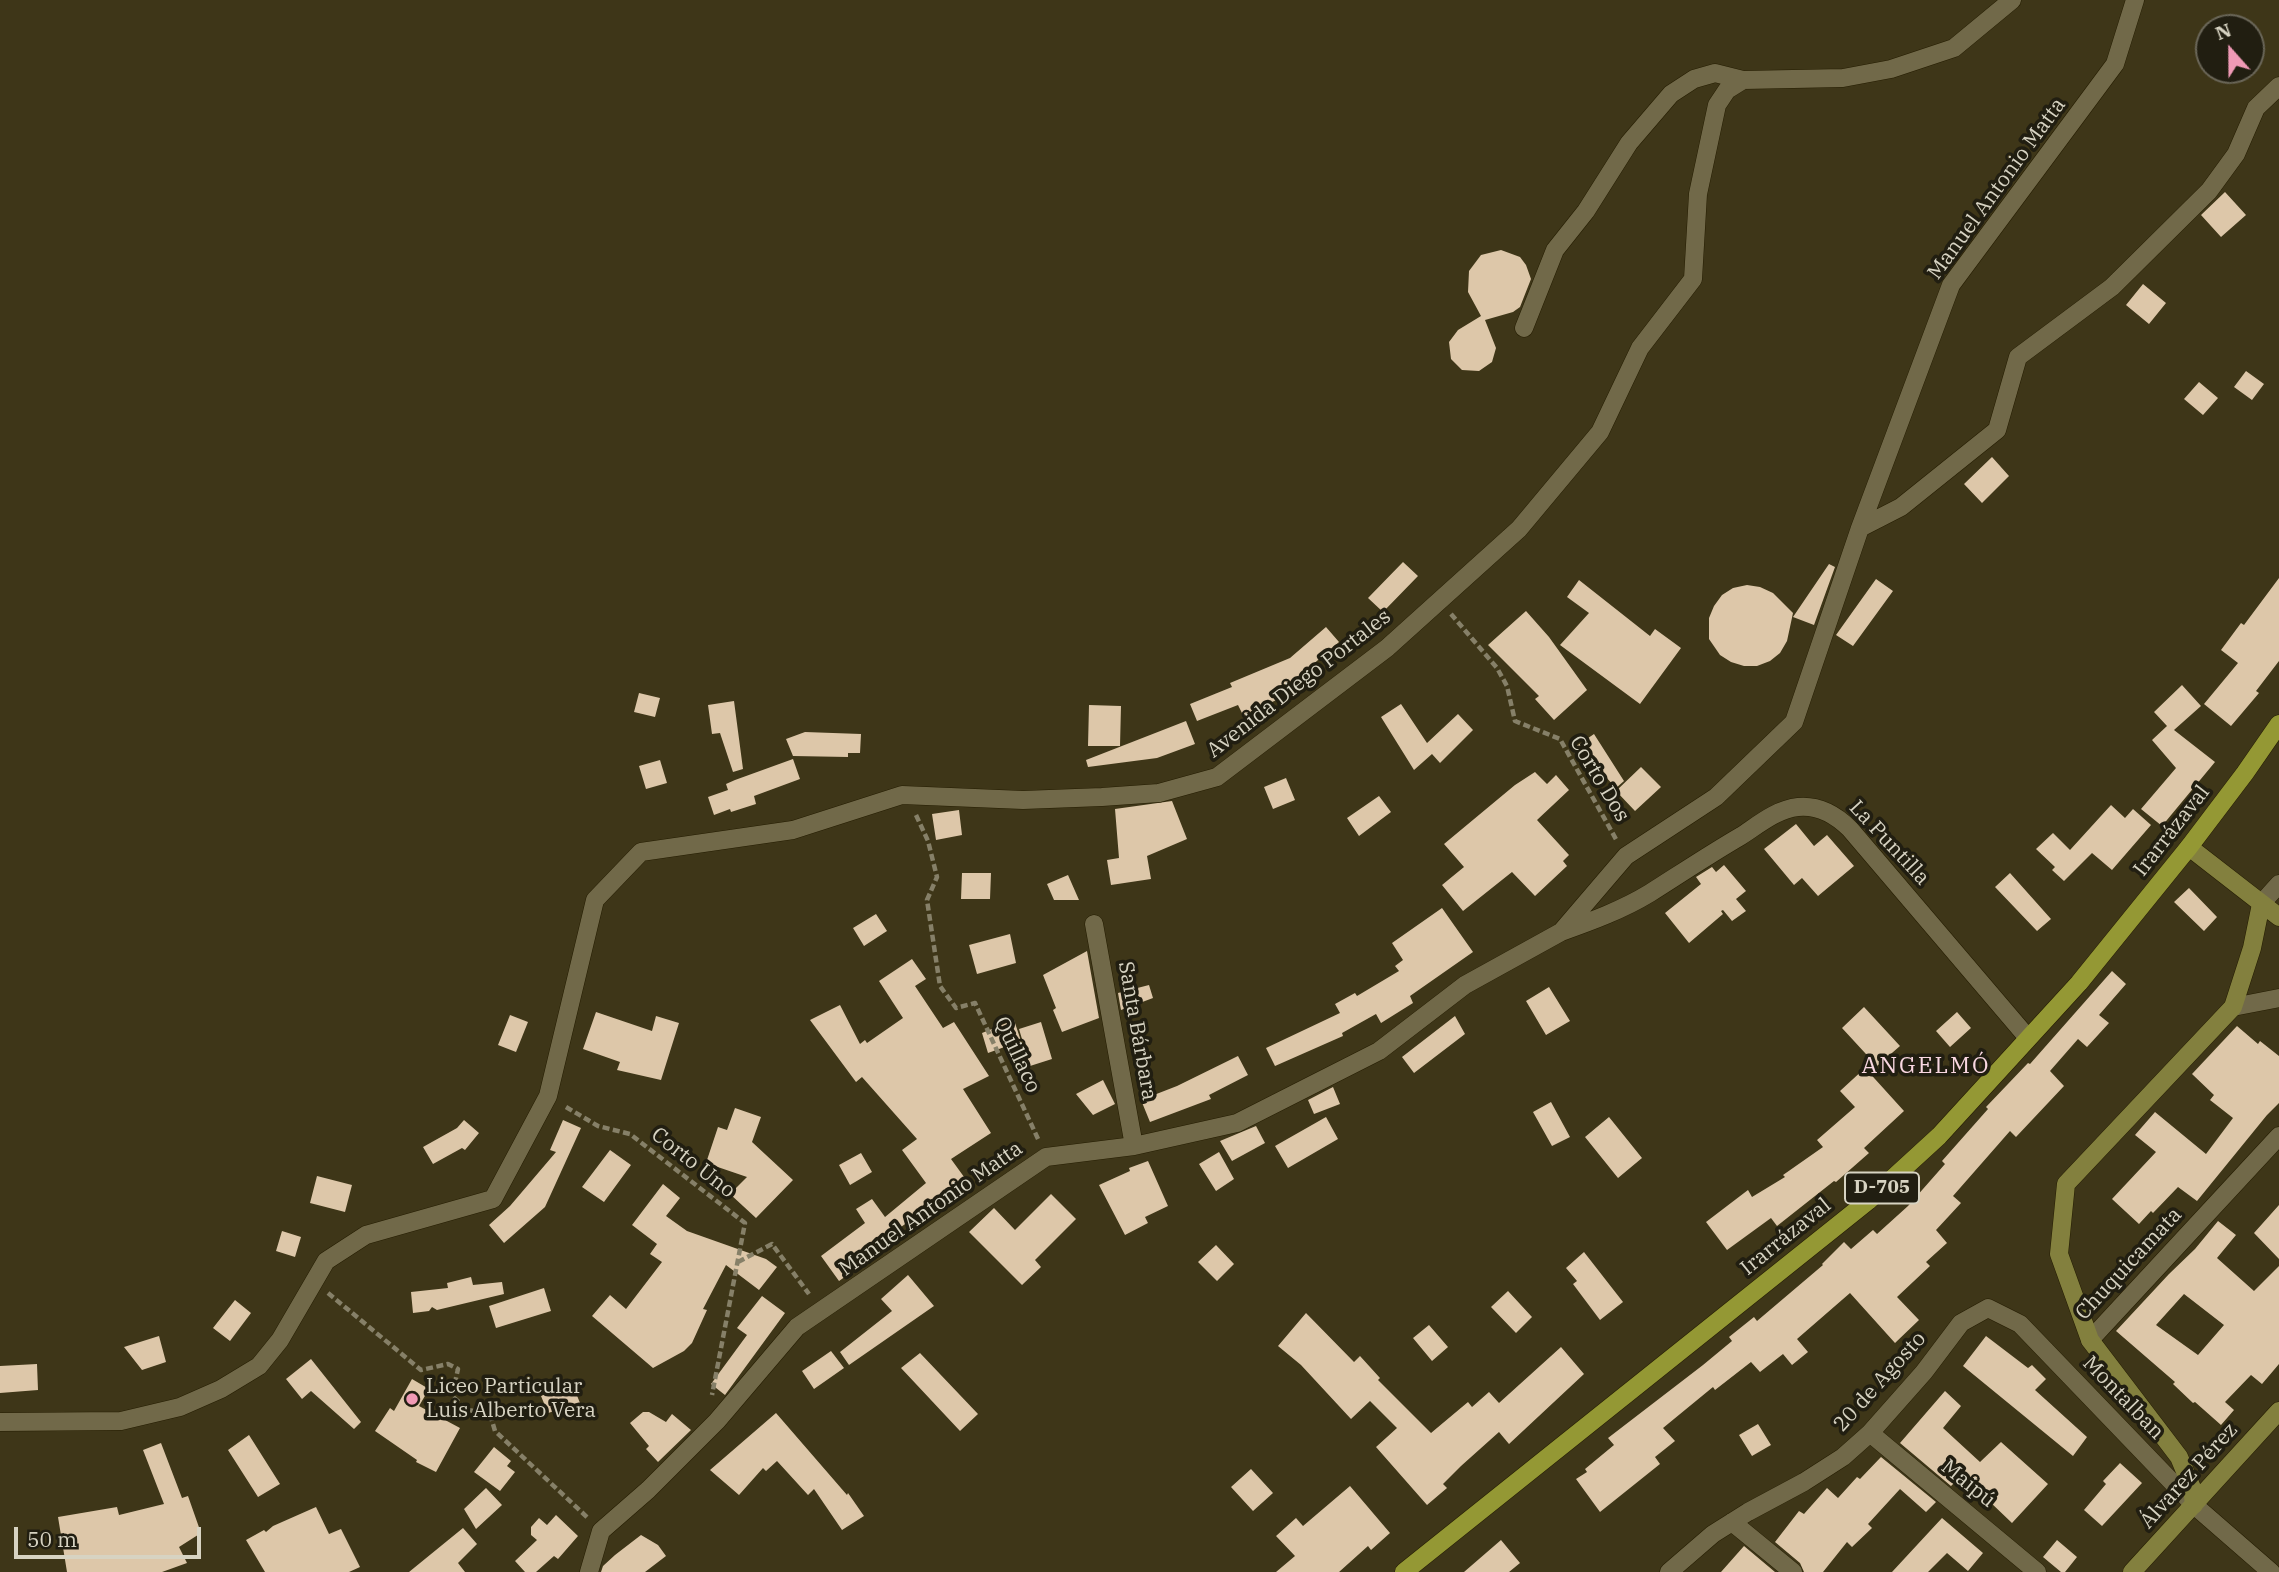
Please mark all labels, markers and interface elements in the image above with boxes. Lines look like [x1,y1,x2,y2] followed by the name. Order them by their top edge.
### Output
[2195,14,2265,84] north arrow
[2212,17,2235,45] text: N
[1923,93,2071,285] street label: Manuel Antonio Matta
[1202,604,1396,764] street label: Avenida Diego Portales
[1564,731,1634,827] street label: Corto Dos
[2129,780,2215,882] street label: Irarrázaval
[1843,795,1935,891] street label: La Puntilla
[1112,959,1162,1103] street label: Santa Bárbara
[988,1013,1046,1097] street label: Quillaco
[1862,1052,1990,1080] district label: ANGELMÓ
[646,1122,740,1204] street label: Corto Uno
[834,1136,1028,1282] street label: Manuel Antonio Matta
[1845,1172,1919,1204] road number: D-705
[1736,1193,1836,1281] street label: Irarrázaval
[2071,1203,2187,1325] street label: Chuquicamata
[1829,1327,1931,1437] street label: 20 de Agosto
[2077,1351,2169,1445] street label: Montalban
[426,1374,596,1424] place label: Liceo Particular Luis Alberto Vera
[404,1391,420,1407] marker: Liceo Particular Luis Alberto Vera
[2135,1418,2243,1534] street label: Álvarez Pérez
[1936,1455,2000,1513] street label: Maipú
[18,1512,205,1556] scale bar
[27,1525,77,1553] text: 50 m

